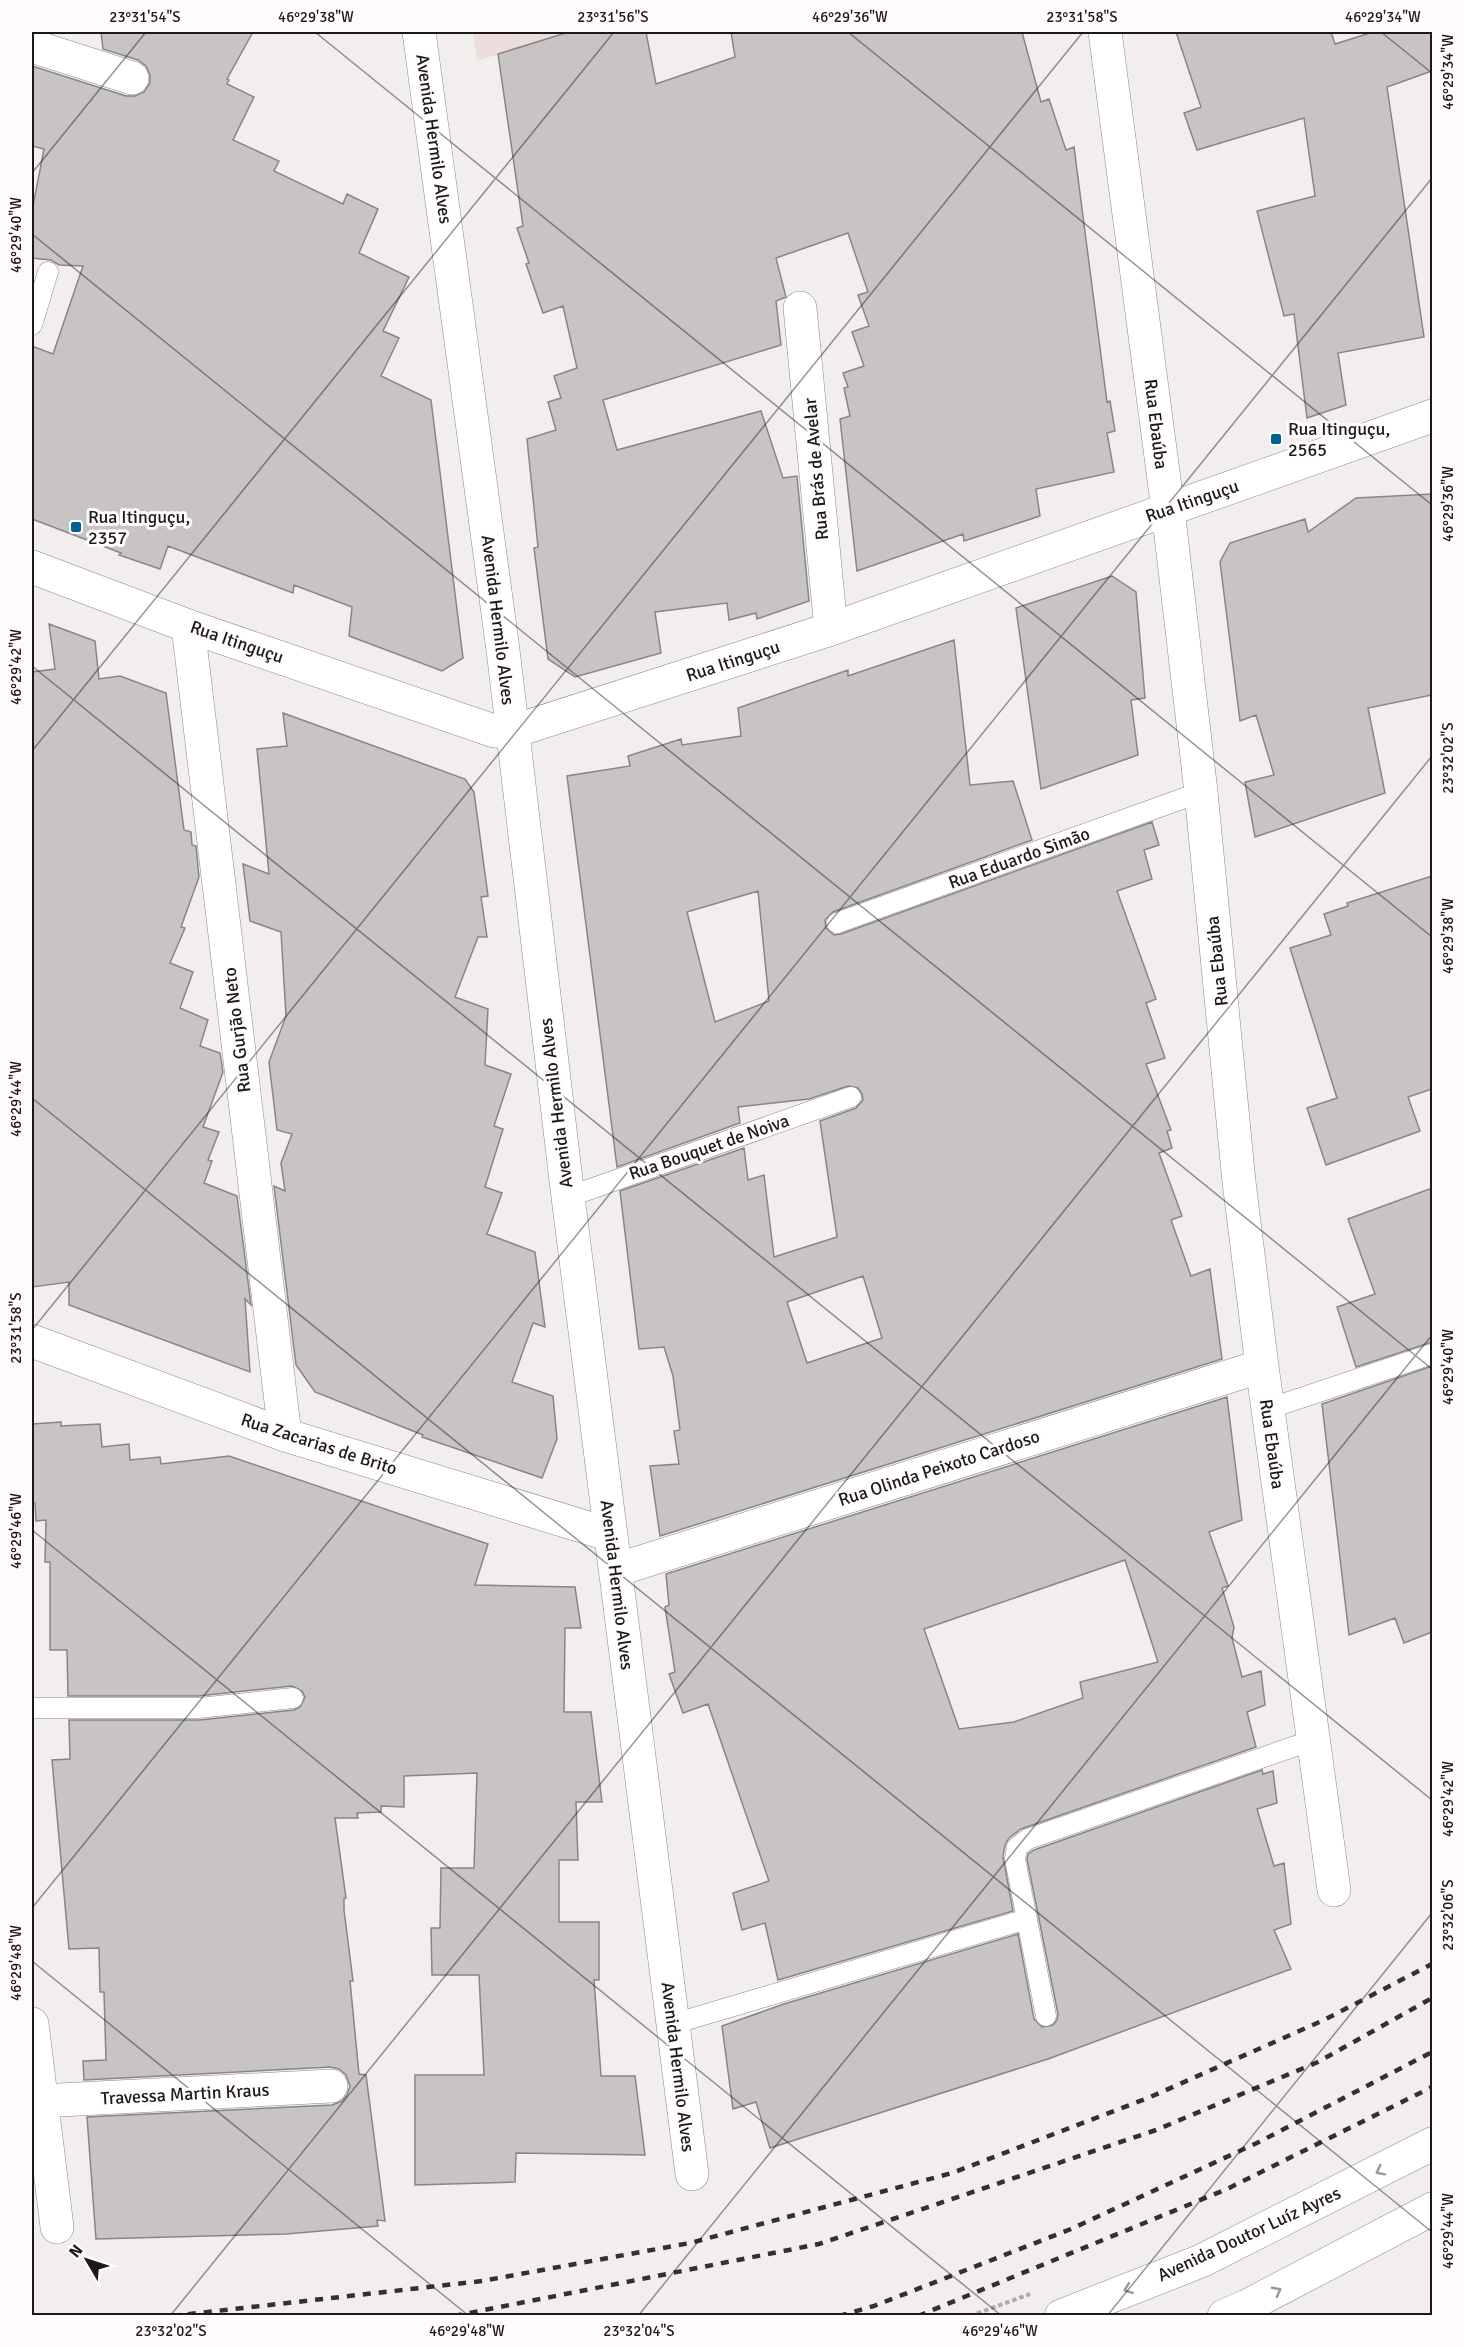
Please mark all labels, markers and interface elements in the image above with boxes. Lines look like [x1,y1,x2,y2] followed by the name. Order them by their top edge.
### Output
[109,8,181,26] text: 23°31'54"S
[278,8,354,26] text: 46°29'38"W
[577,8,649,26] text: 23°31'56"S
[812,8,888,26] text: 46°29'36"W
[1046,8,1118,26] text: 23°31'58"S
[1345,8,1421,26] text: 46°29'34"W
[1439,34,1457,110] text: 46°29'34"W
[411,53,457,225] street label: Avenida Hermilo Alves
[7,197,25,273] text: 46°29'40"W
[1140,378,1172,470] street label: Rua Ebaúba
[799,397,833,541] street label: Rua Brás de Avelar
[1288,418,1390,461] place label: Rua Itinguçu, 2565
[1269,432,1283,446] marker: Rua Itinguçu, 2565
[1439,466,1457,542] text: 46°29'36"W
[1142,475,1242,527] street label: Rua Itinguçu
[88,506,190,549] place label: Rua Itinguçu, 2357
[69,520,83,534] marker: Rua Itinguçu, 2357
[477,534,519,706] street label: Avenida Hermilo Alves
[187,616,287,668] street label: Rua Itinguçu
[7,629,25,705] text: 46°29'42"W
[683,635,783,687] street label: Rua Itinguçu
[1439,722,1457,794] text: 23°32'02"S
[945,822,1093,894] street label: Rua Eduardo Simão
[1439,898,1457,974] text: 46°29'38"W
[1201,915,1233,1007] street label: Rua Ebaúba
[218,966,256,1094] street label: Rua Gurjão Neto
[535,1017,577,1189] street label: Avenida Hermilo Alves
[7,1061,25,1137] text: 46°29'44"W
[626,1109,792,1185] street label: Rua Bouquet de Noiva
[7,1292,25,1364] text: 23°31'58"S
[1439,1329,1457,1405] text: 46°29'40"W
[1255,1398,1289,1490] street label: Rua Ebaúba
[238,1408,400,1480] street label: Rua Zacarias de Brito
[836,1425,1042,1511] street label: Rua Olinda Peixoto Cardoso
[7,1493,25,1569] text: 46°29'46"W
[596,1499,638,1671] street label: Avenida Hermilo Alves
[1439,1761,1457,1837] text: 46°29'42"W
[1439,1879,1457,1951] text: 23°32'06"S
[7,1925,25,2001] text: 46°29'48"W
[657,1981,699,2153] street label: Avenida Hermilo Alves
[100,2079,270,2109] street label: Travessa Martin Kraus
[1376,2163,1387,2175] one-way arrow
[1154,2182,1344,2286] street label: Avenida Doutor Luíz Ayres
[1439,2193,1457,2269] text: 46°29'44"W
[57,2230,117,2290] north arrow
[65,2241,87,2262] text: N
[1123,2282,1134,2295] one-way arrow
[1271,2287,1281,2298] one-way arrow
[135,2322,207,2340] text: 23°32'02"S
[429,2322,505,2340] text: 46°29'48"W
[603,2322,675,2340] text: 23°32'04"S
[962,2322,1038,2340] text: 46°29'46"W

